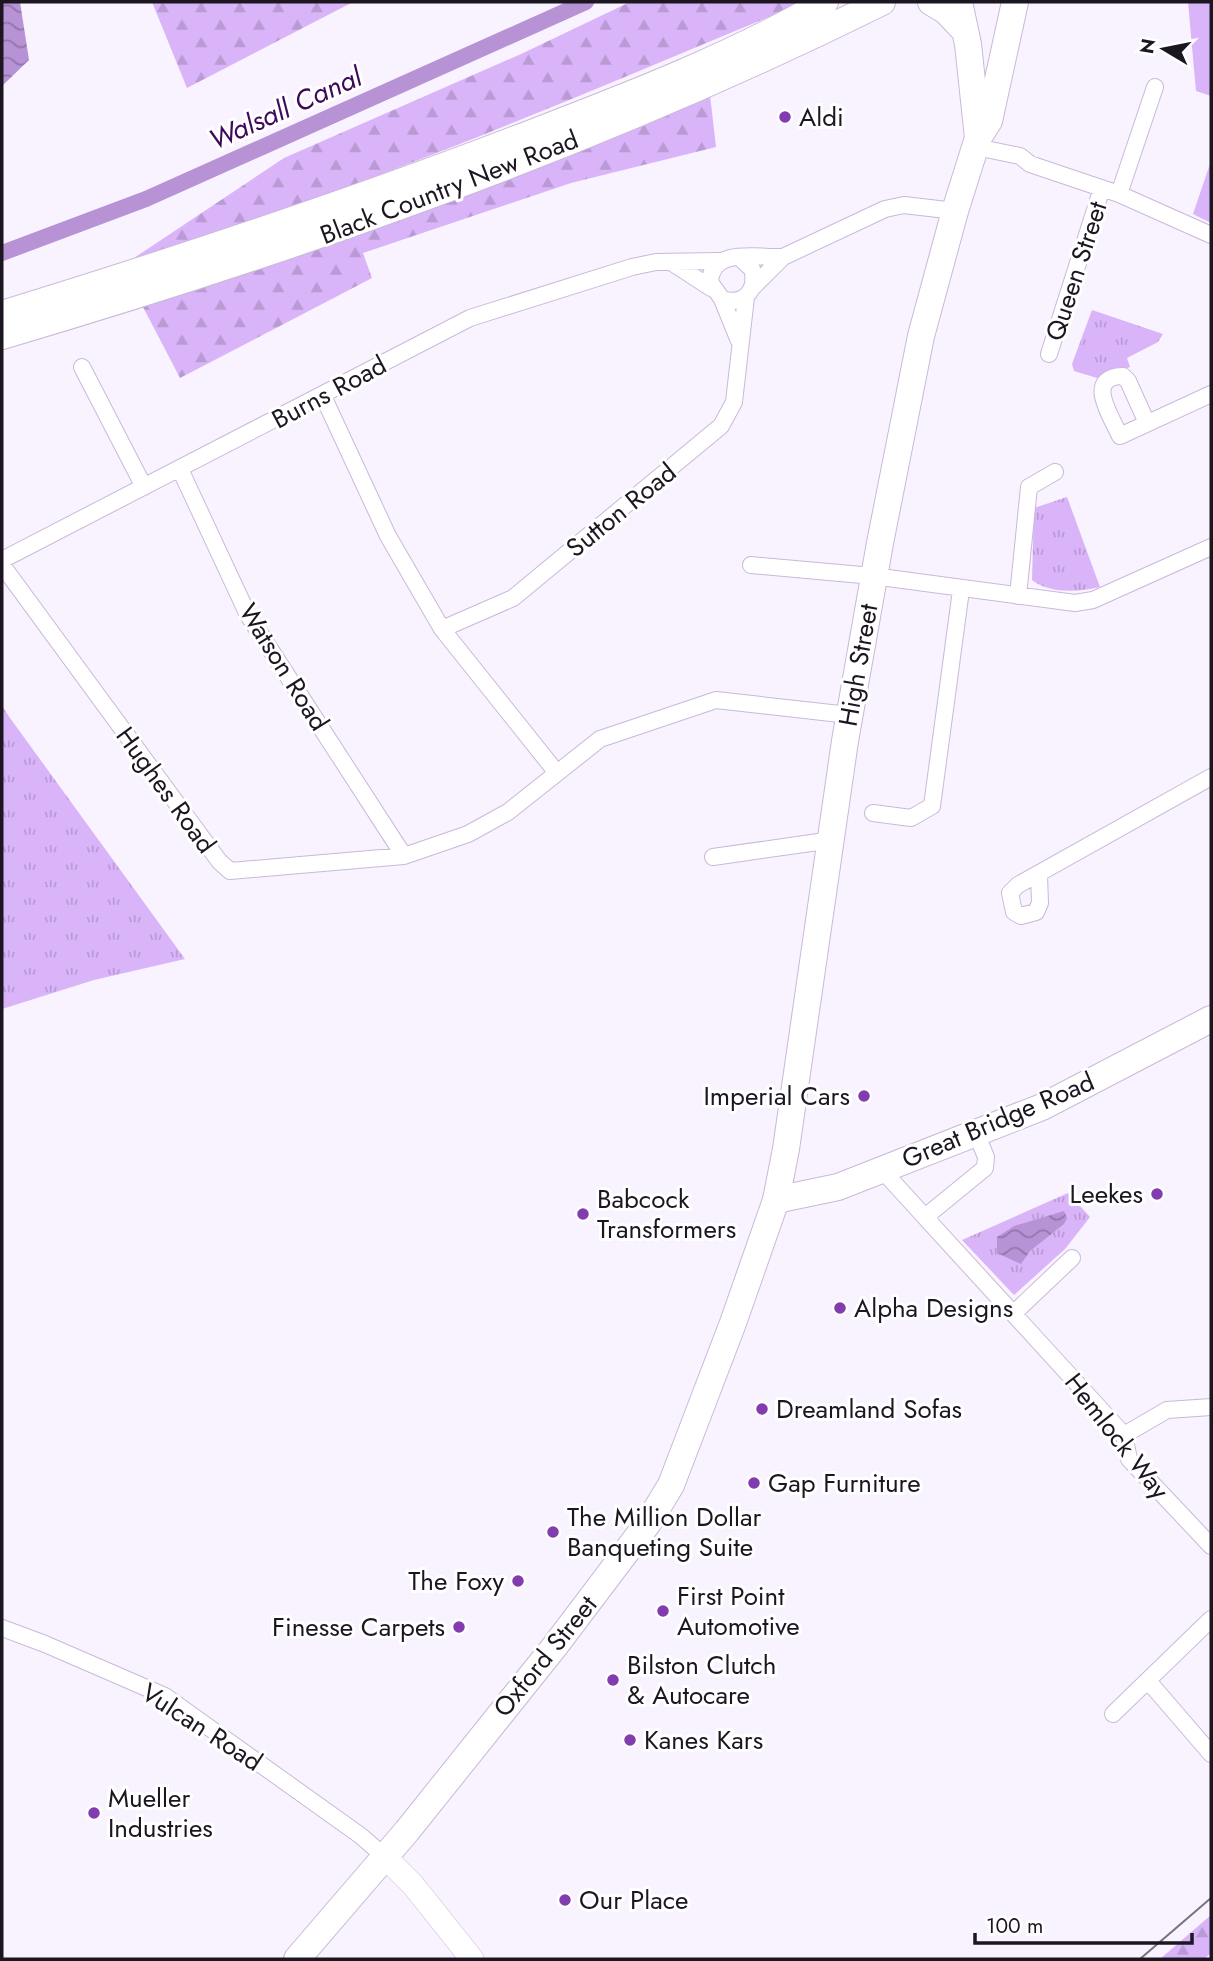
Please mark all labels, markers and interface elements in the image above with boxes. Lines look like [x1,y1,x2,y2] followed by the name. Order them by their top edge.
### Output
[1129,14,1199,84] north arrow
[1133,36,1162,56] text: N
[202,56,370,160] water label: Walsall Canal
[799,98,844,136] place label: Aldi
[777,109,793,125] marker: Aldi
[314,120,584,254] street label: Black Country New Road
[1036,196,1117,346] street label: Queen Street
[265,346,393,438] street label: Burns Road
[558,454,684,566] street label: Sutton Road
[230,596,338,738] street label: Watson Road
[829,600,888,729] street label: High Street
[107,719,225,861] street label: Hughes Road
[896,1062,1100,1178] street label: Great Bridge Road
[703,1077,850,1115] place label: Imperial Cars
[856,1088,872,1104] marker: Imperial Cars
[1070,1175,1143,1213] place label: Leekes
[597,1180,736,1248] place label: Babcock Transformers
[1149,1186,1165,1202] marker: Leekes
[575,1206,591,1222] marker: Babcock Transformers
[854,1289,1013,1327] place label: Alpha Designs
[832,1300,848,1316] marker: Alpha Designs
[1056,1365,1179,1508] street label: Hemlock Way
[776,1390,962,1428] place label: Dreamland Sofas
[754,1401,770,1417] marker: Dreamland Sofas
[768,1464,921,1502] place label: Gap Furniture
[746,1475,762,1491] marker: Gap Furniture
[567,1498,761,1566] place label: The Million Dollar Banqueting Suite
[545,1524,561,1540] marker: The Million Dollar Banqueting Suite
[408,1562,505,1600] place label: The Foxy
[510,1573,526,1589] marker: The Foxy
[677,1577,800,1645] place label: First Point Automotive
[484,1586,606,1725] street label: Oxford Street
[655,1603,671,1619] marker: First Point Automotive
[272,1608,445,1646] place label: Finesse Carpets
[451,1619,467,1635] marker: Finesse Carpets
[627,1646,776,1714] place label: Bilston Clutch & Autocare
[605,1672,621,1688] marker: Bilston Clutch & Autocare
[134,1674,270,1780] street label: Vulcan Road
[644,1721,763,1759] place label: Kanes Kars
[622,1732,638,1748] marker: Kanes Kars
[108,1779,213,1847] place label: Mueller Industries
[86,1805,102,1821] marker: Mueller Industries
[579,1881,688,1919] place label: Our Place
[557,1892,573,1908] marker: Our Place
[975,1902,1192,1946] scale bar
[986,1911,1043,1941] text: 100 m

